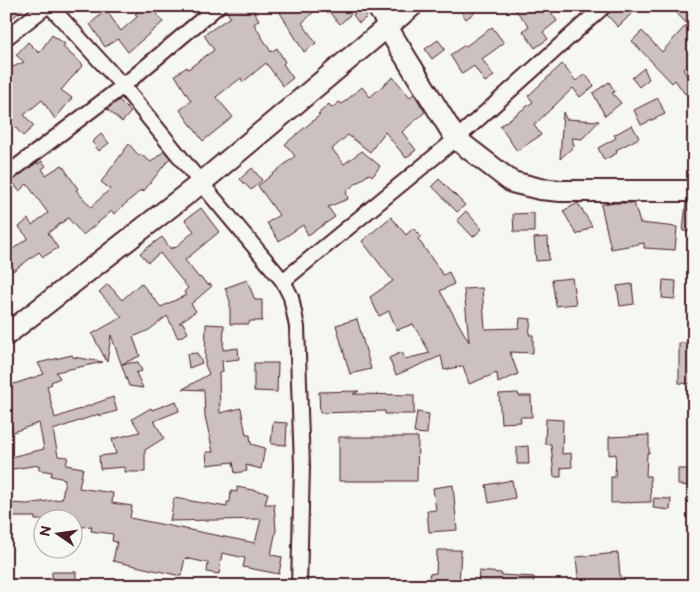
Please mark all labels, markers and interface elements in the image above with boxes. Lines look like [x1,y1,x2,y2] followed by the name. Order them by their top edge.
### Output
[32,510,82,560] north arrow
[36,524,55,538] text: N

